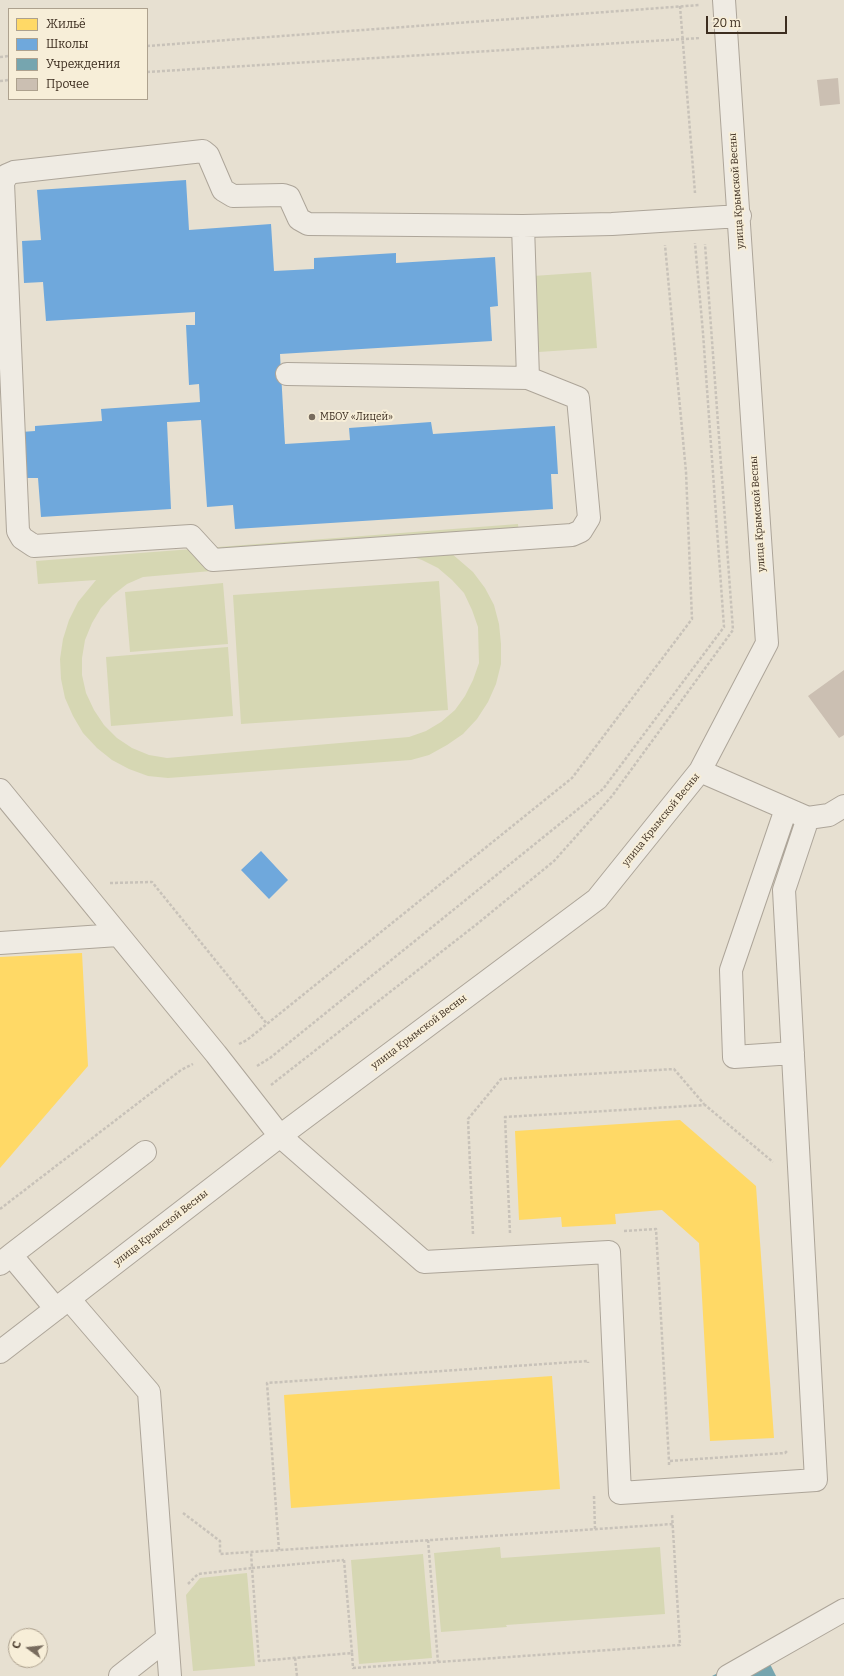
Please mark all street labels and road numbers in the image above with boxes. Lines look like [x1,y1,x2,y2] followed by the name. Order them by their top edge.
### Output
[727,133,747,249] street label: улица Крымской Весны
[748,456,768,572] street label: улица Крымской Весны
[620,771,702,869] street label: улица Крымской Весны
[369,992,469,1072] street label: улица Крымской Весны
[112,1188,210,1268] street label: улица Крымской Весны

